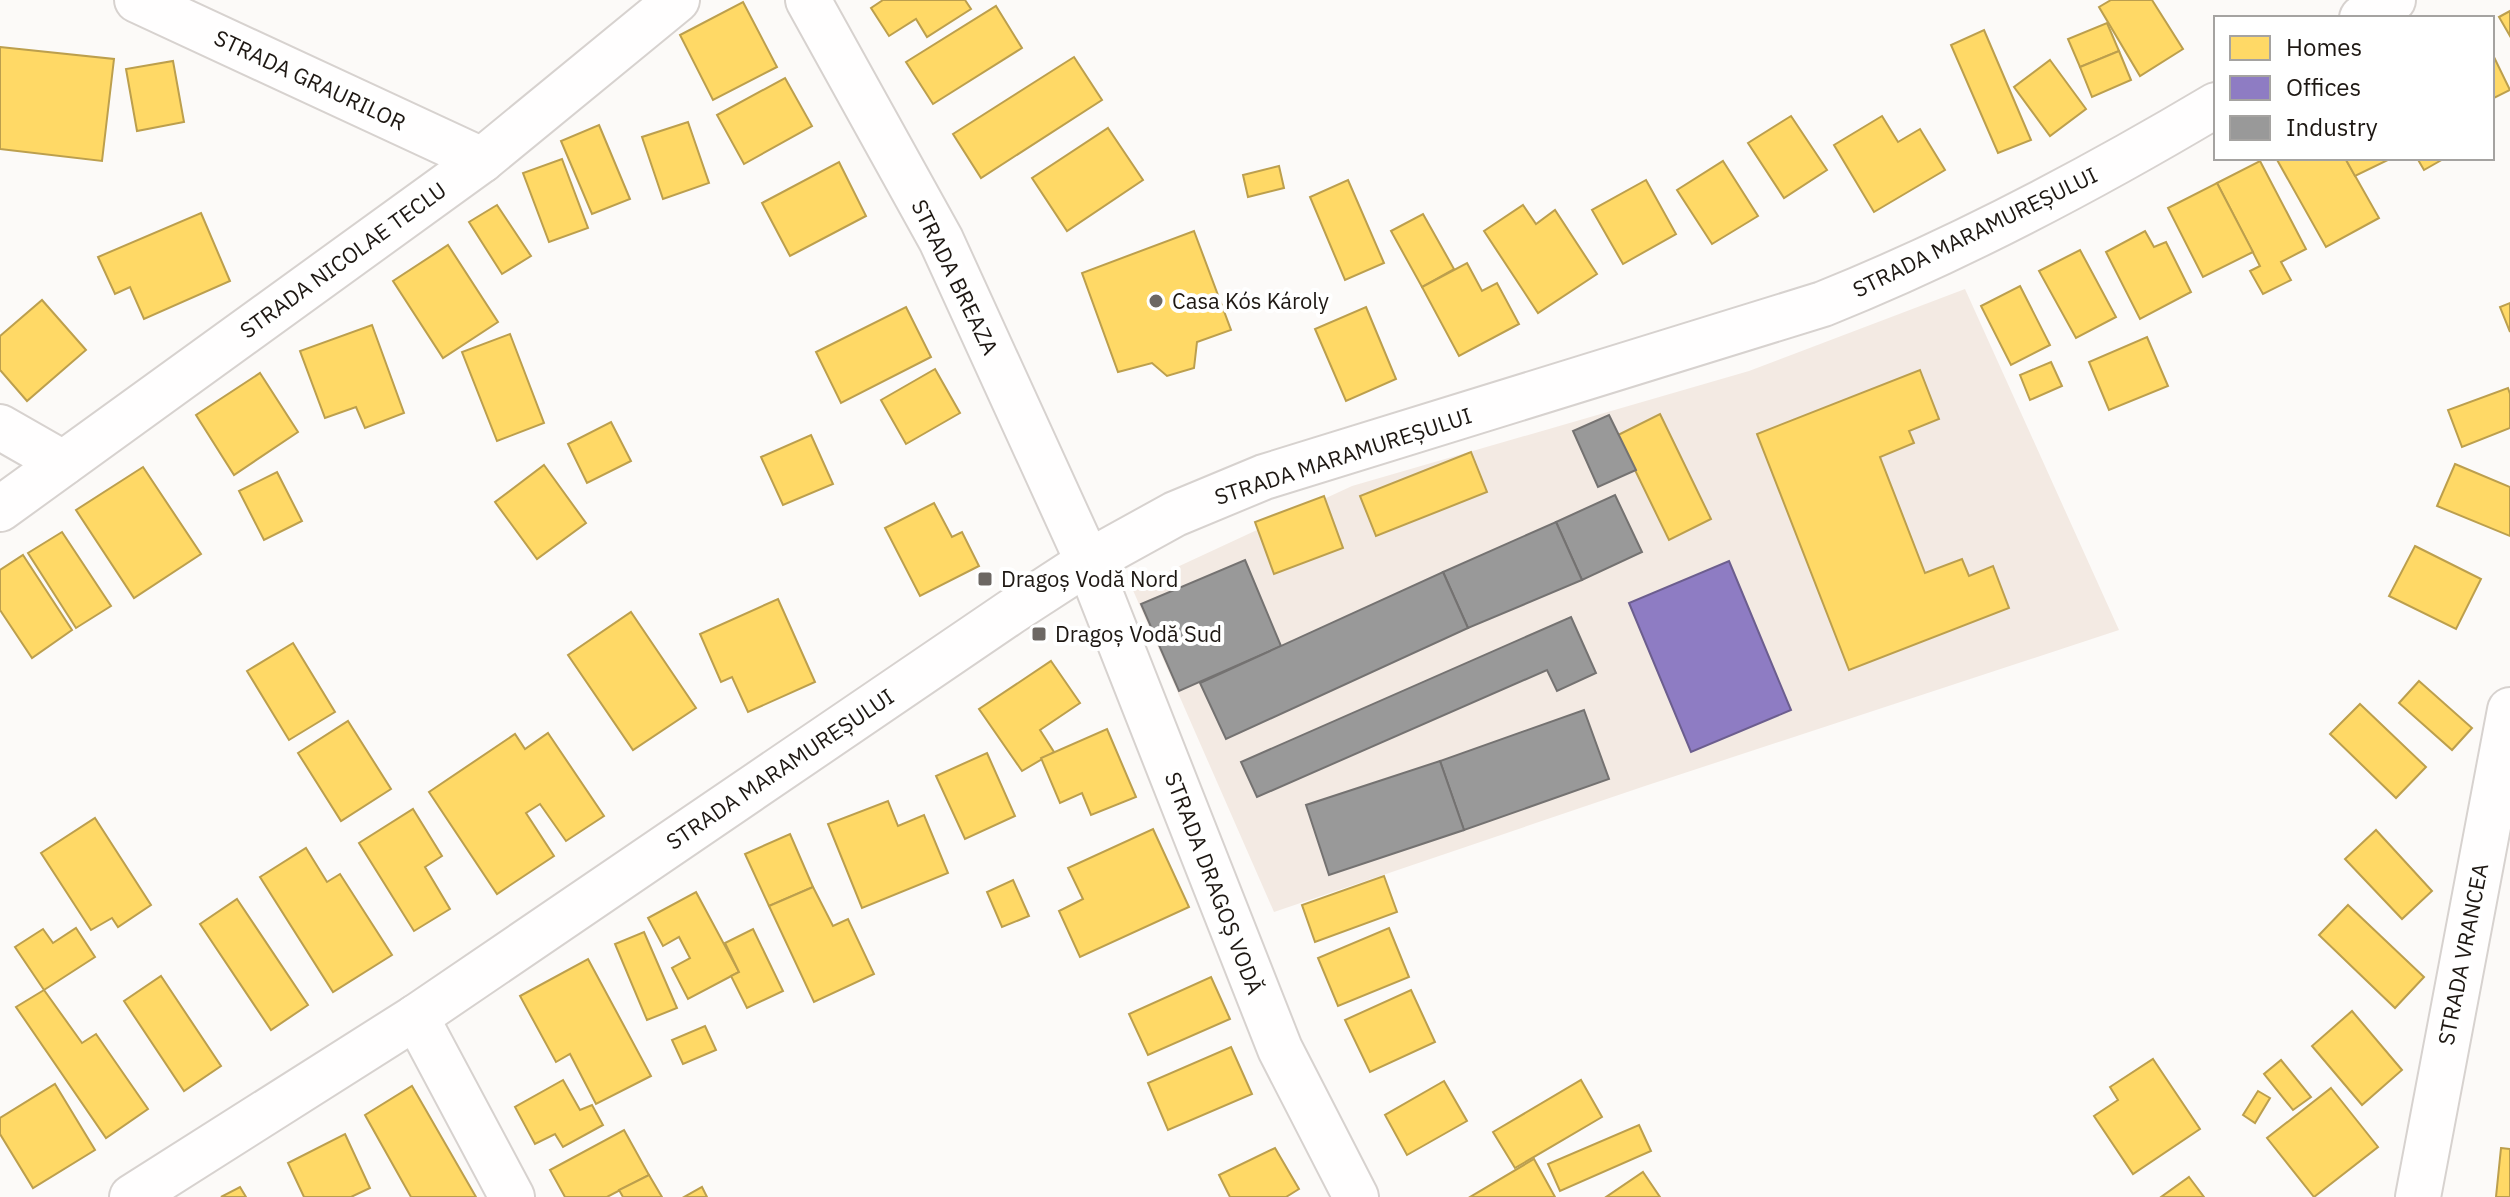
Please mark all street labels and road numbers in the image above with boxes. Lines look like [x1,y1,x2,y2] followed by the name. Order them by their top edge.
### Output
[210,22,411,137] street label: STRADA GRAURILOR
[1848,160,2102,303] street label: STRADA MARAMUREȘULUI
[234,175,452,344] street label: STRADA NICOLAE TECLU
[905,194,1006,359] street label: STRADA BREAZA
[1211,400,1475,511] street label: STRADA MARAMUREȘULUI
[660,681,899,856] street label: STRADA MARAMUREȘULUI
[1159,768,1270,998] street label: STRADA DRAGOȘ VODĂ
[2431,860,2494,1047] street label: STRADA VRANCEA

